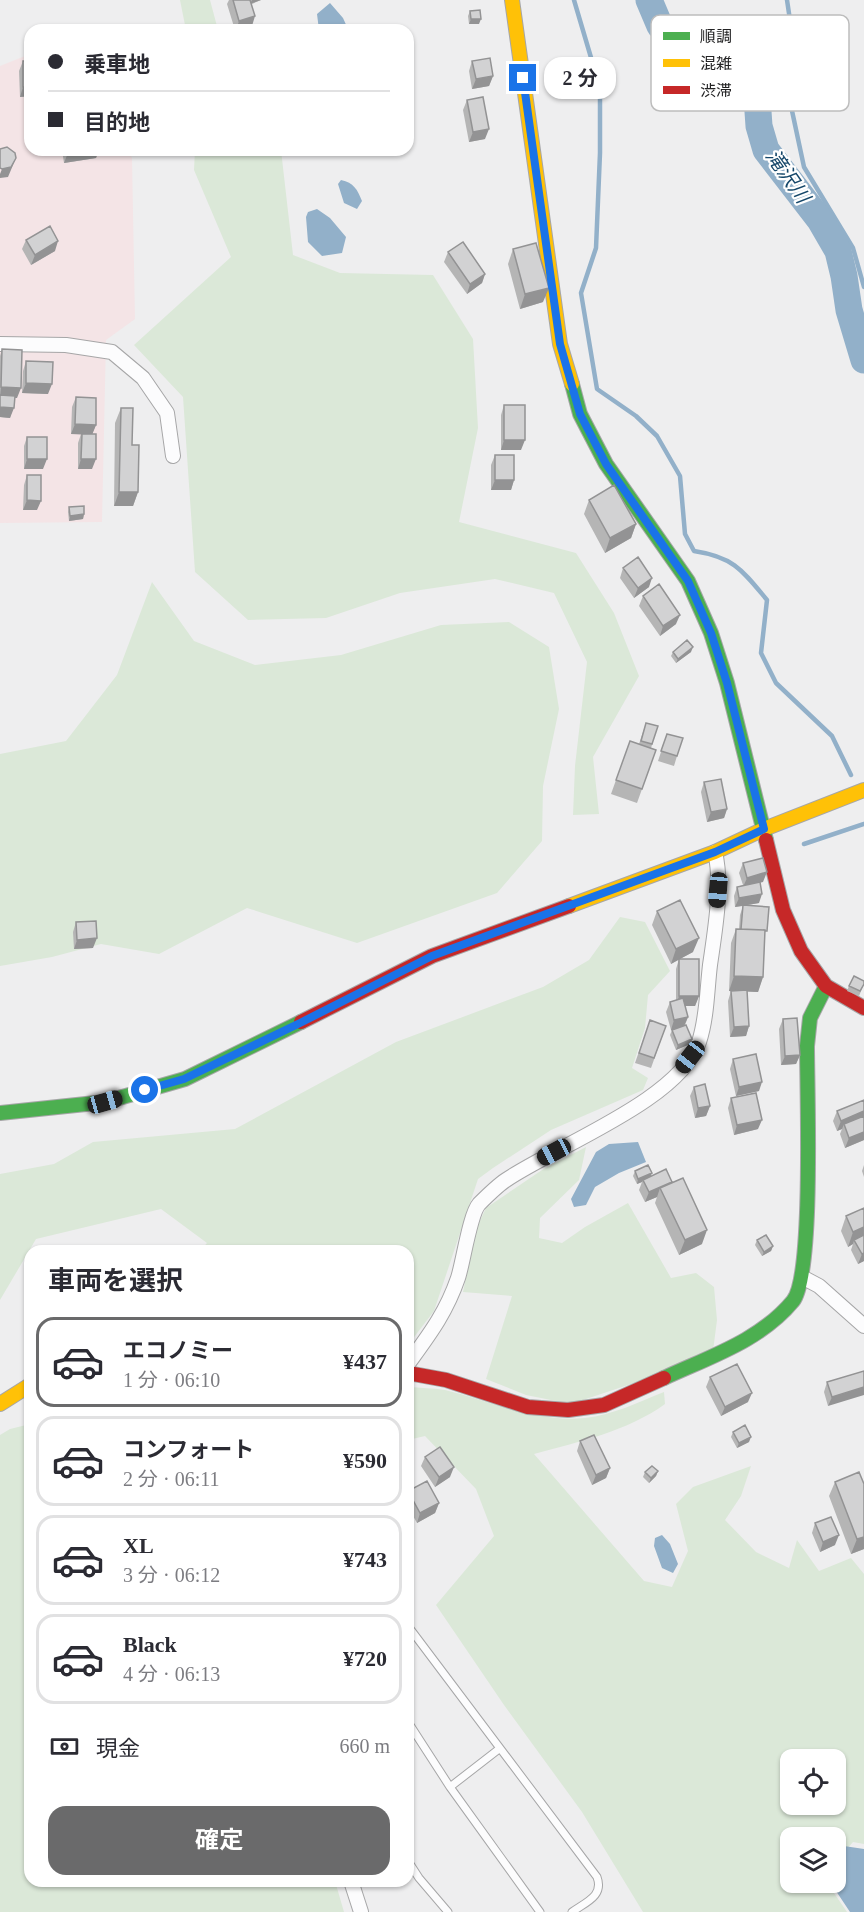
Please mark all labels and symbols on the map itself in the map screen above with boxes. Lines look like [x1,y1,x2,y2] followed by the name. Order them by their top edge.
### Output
[651,15,849,111] legend
[700,28,732,45] text: 順調
[700,55,732,72] text: 混雑
[544,57,616,99] callout: 2 分
[509,64,536,91] route end
[700,82,732,99] text: 渋滞
[762,145,815,209] water label: 滝沢川
[707,871,729,909] car
[672,1037,708,1077] car
[131,1076,158,1103] route start
[85,1088,125,1116] car
[534,1136,574,1168] car

